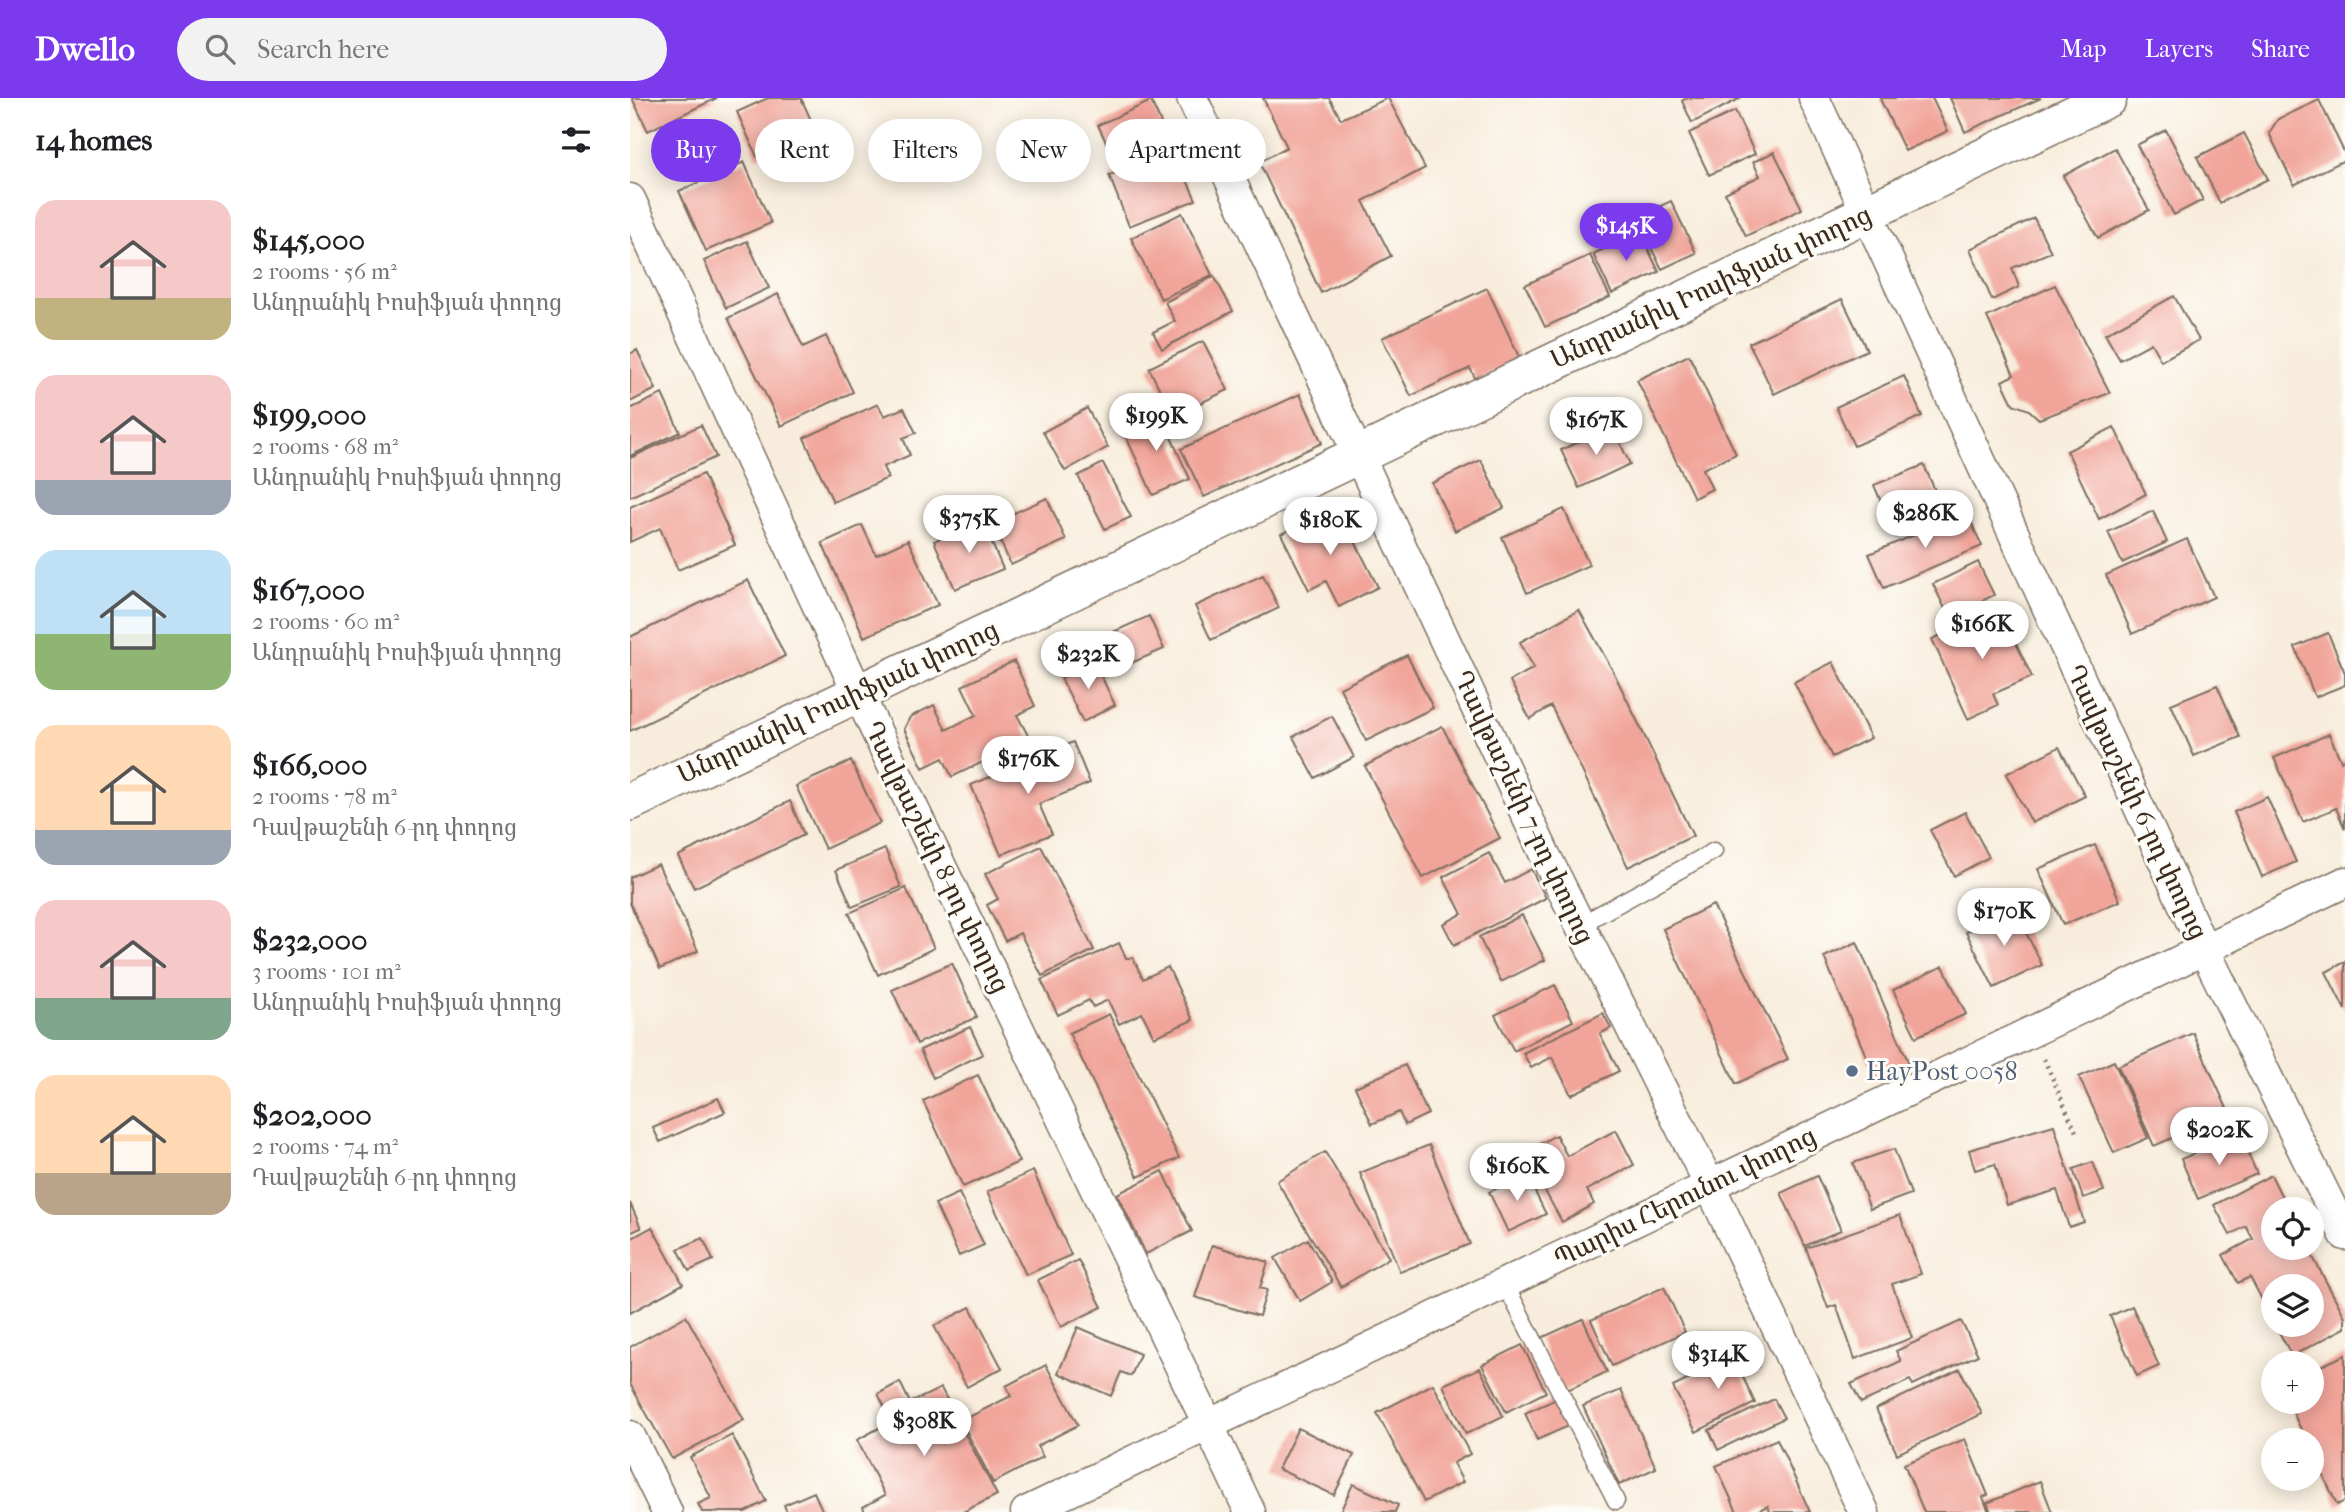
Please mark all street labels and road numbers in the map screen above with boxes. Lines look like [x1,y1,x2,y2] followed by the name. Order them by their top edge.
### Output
[1546,199,1876,375] street label: Անդրանիկ Իոսիֆյան փողոց
[673,614,1003,790] street label: Անդրանիկ Իոսիֆյան փողոց
[2060,660,2214,944] street label: Դավթաշենի 6-րդ փողոց
[1447,665,1601,949] street label: Դավթաշենի 7-րդ փողոց
[858,716,1016,998] street label: Դավթաշենի 8-րդ փողոց
[1549,1120,1821,1274] street label: Պարիս Հերունու փողոց

